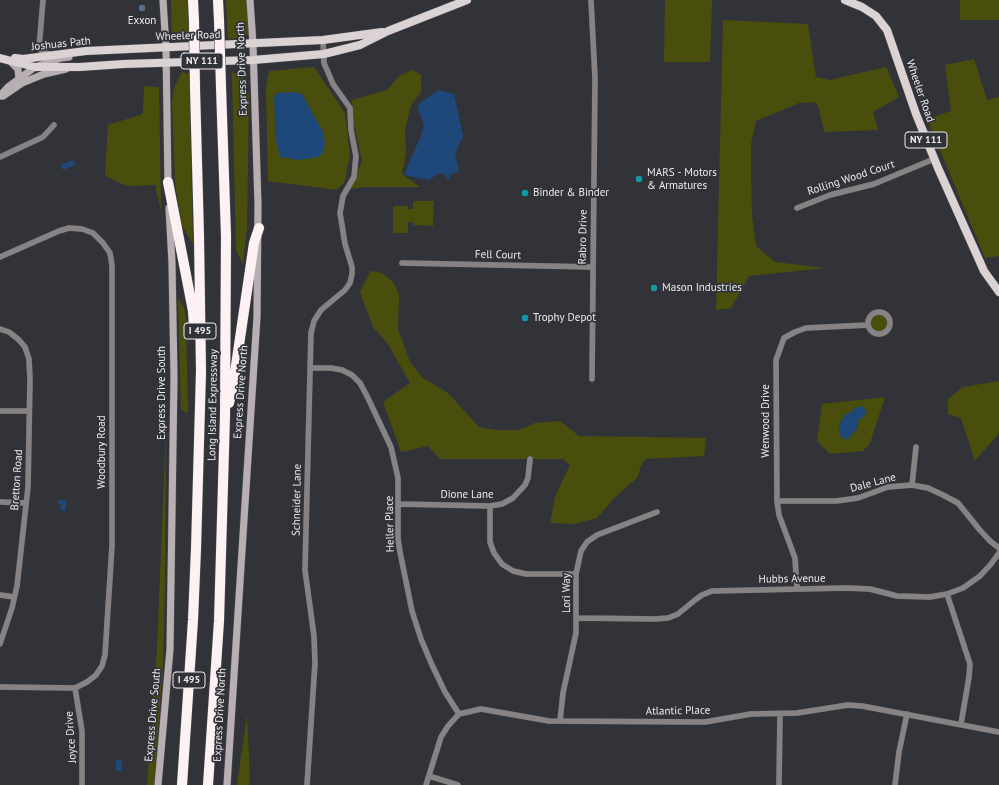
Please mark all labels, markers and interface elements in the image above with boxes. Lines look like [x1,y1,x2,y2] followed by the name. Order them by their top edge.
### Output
[137,3,147,13] marker: Exxon
[128,14,156,28] place label: Exxon
[234,22,250,116] street label: Express Drive North
[155,28,221,44] street label: Wheeler Road
[31,34,91,54] street label: Joshuas Path
[181,53,223,69] road number: NY 111
[903,58,937,124] street label: Wheeler Road
[905,132,947,148] road number: NY 111
[806,158,896,198] street label: Rolling Wood Court
[647,166,717,192] place label: MARS - Motors & Armatures
[634,174,644,184] marker: MARS - Motors & Armatures
[533,186,609,200] place label: Binder & Binder
[520,188,530,198] marker: Binder & Binder
[576,209,590,265] street label: Rabro Drive
[475,248,521,262] street label: Fell Court
[662,281,742,295] place label: Mason Industries
[649,283,659,293] marker: Mason Industries
[533,311,596,325] place label: Trophy Depot
[520,313,530,323] marker: Trophy Depot
[184,323,216,339] road number: I 495
[231,345,251,439] street label: Express Drive North
[155,346,169,440] street label: Express Drive South
[205,349,221,461] street label: Long Island Expressway
[759,384,773,458] street label: Wenwood Drive
[95,415,109,489] street label: Woodbury Road
[8,449,26,511] street label: Bretton Road
[290,464,304,536] street label: Schneider Lane
[849,471,897,495] street label: Dale Lane
[440,488,494,502] street label: Dione Lane
[383,495,397,553] street label: Heller Place
[758,572,826,586] street label: Hubbs Avenue
[560,573,574,613] street label: Lori Way
[142,668,164,762] street label: Express Drive South
[211,668,229,762] street label: Express Drive North
[173,672,205,688] road number: I 495
[646,704,710,718] street label: Atlantic Place
[63,711,79,763] street label: Joyce Drive

